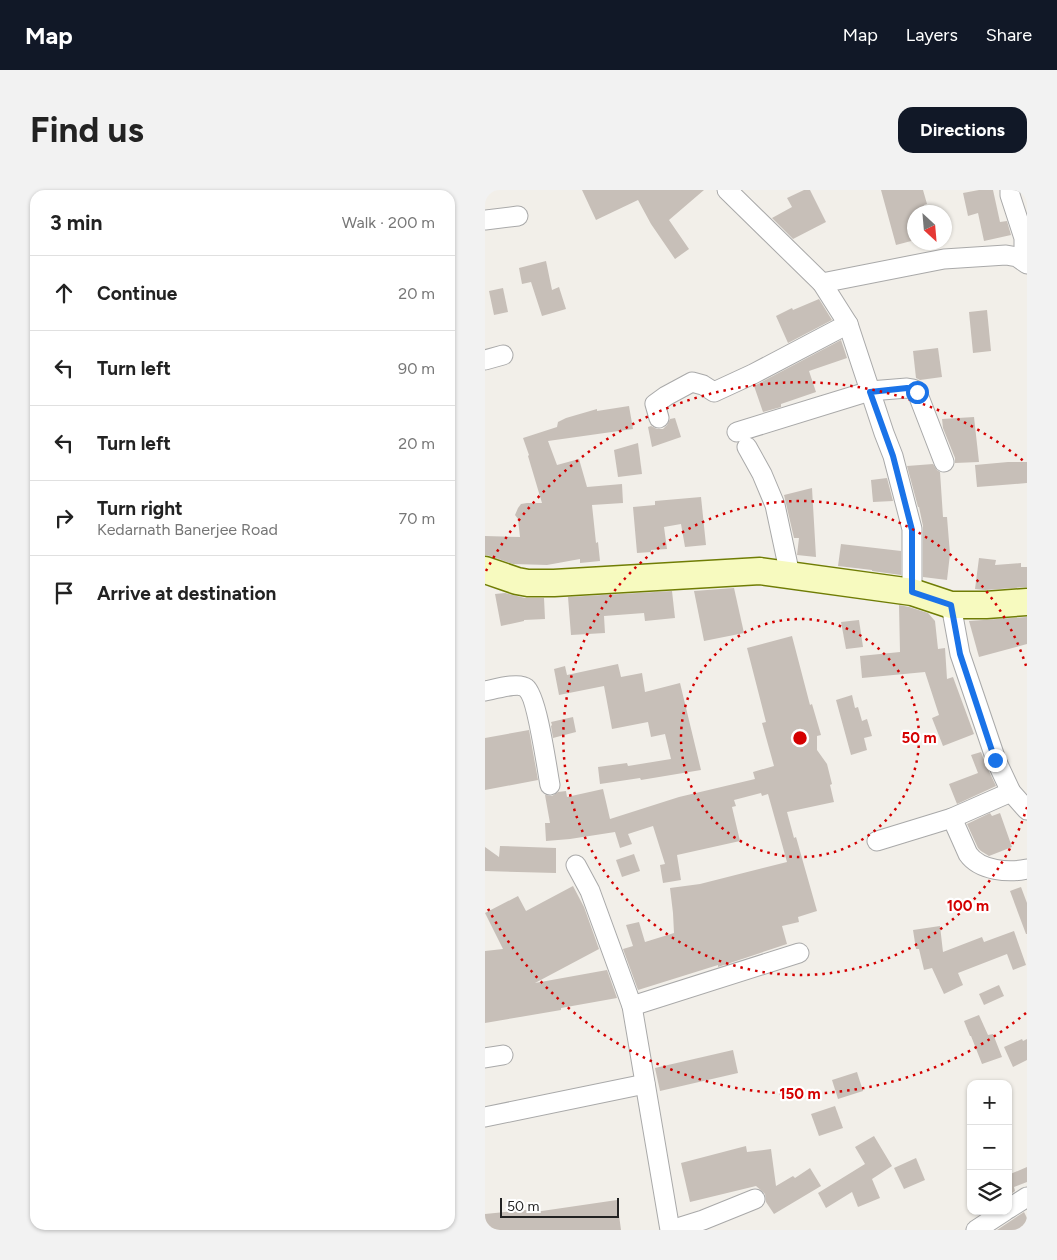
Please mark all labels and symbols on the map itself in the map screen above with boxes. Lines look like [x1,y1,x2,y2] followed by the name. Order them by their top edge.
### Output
[907,205,952,250] north arrow
[906,381,929,404] route start
[791,729,809,747] centre of rings
[901,729,937,747] text: 50 m
[984,749,1007,772] route end
[947,897,989,915] text: 100 m
[779,1085,821,1103] text: 150 m
[500,1195,619,1218] scale bar

